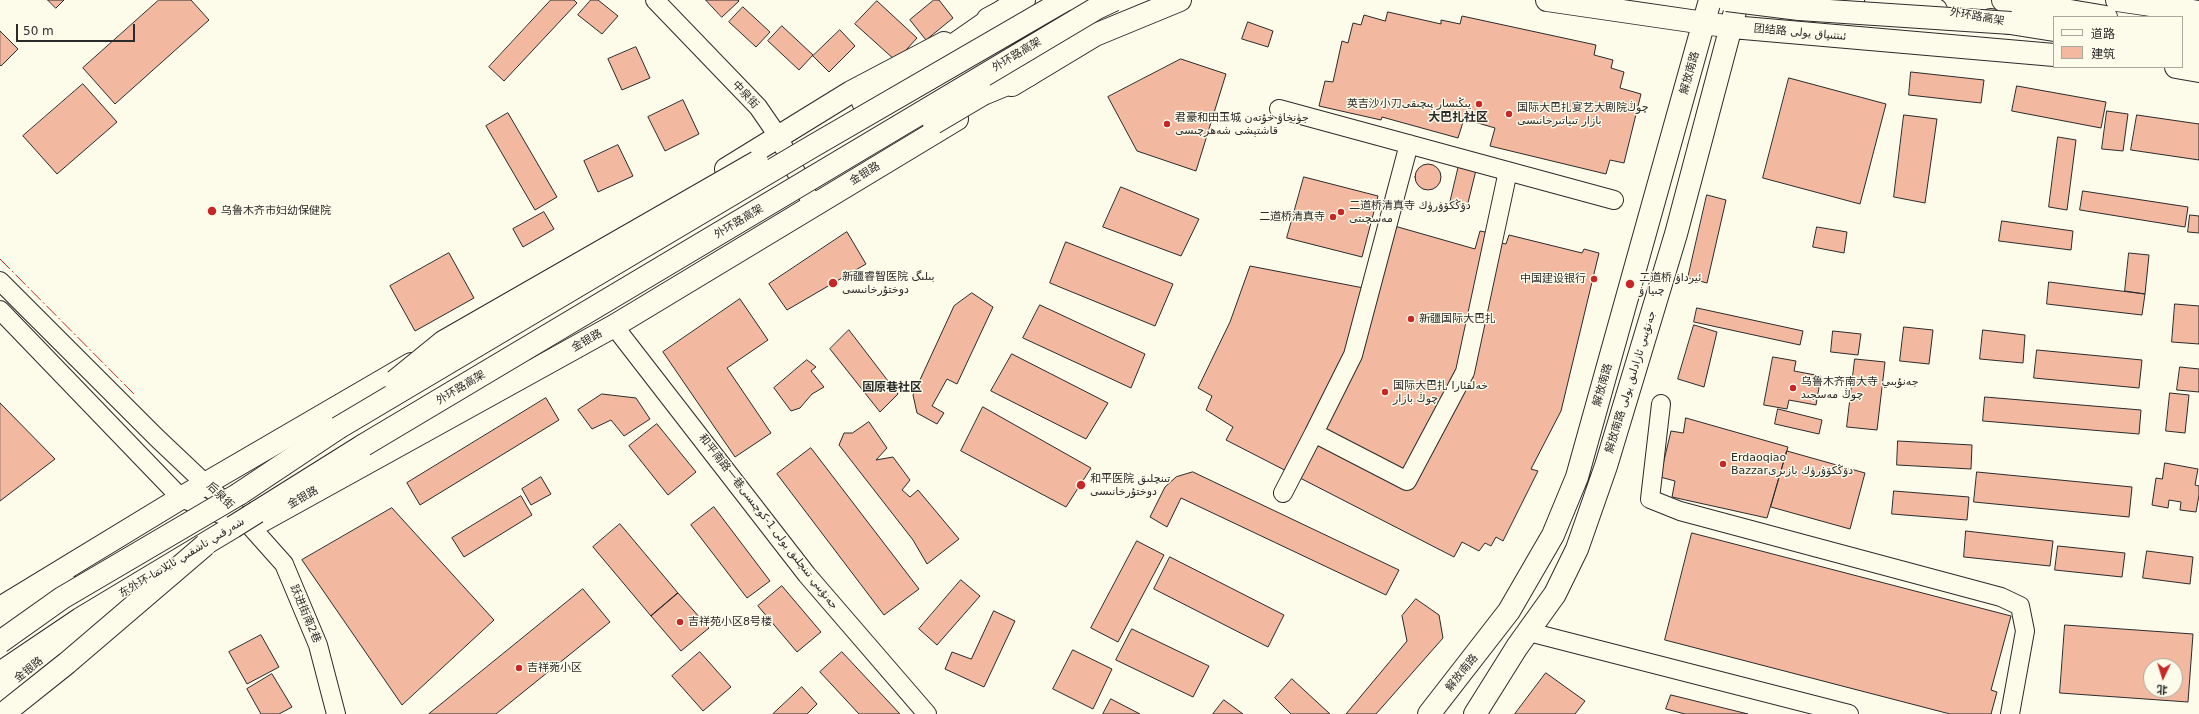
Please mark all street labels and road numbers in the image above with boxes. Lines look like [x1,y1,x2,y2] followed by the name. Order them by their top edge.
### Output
[1949,6,2005,28] street label: 外环路高架
[1753,22,1847,44] street label: 团结路 ئىتتىپاق يولى
[990,35,1044,75] street label: 外环路高架
[1678,50,1702,96] street label: 解放南路
[729,78,761,112] street label: 中泉街
[847,160,883,188] street label: 金银路
[712,202,766,242] street label: 外环路高架
[1603,309,1659,455] street label: 解放南路 جەنۇبىي ئازادلىق يولى
[569,327,605,355] street label: 金银路
[1591,362,1615,408] street label: 解放南路
[434,368,488,408] street label: 外环路高架
[695,432,841,612] street label: 和平南路一巷جەنۇبىي تىنچلىق يولى 1-كوچىسى
[204,480,236,512] street label: 后泉街
[285,484,321,512] street label: 金银路
[117,515,247,601] street label: 东外环 شەرقىي تاشقىي ئايلانما
[287,583,323,645] street label: 跃进街南2巷
[1443,652,1481,694] street label: 解放南路
[12,655,46,685] street label: 金银路

